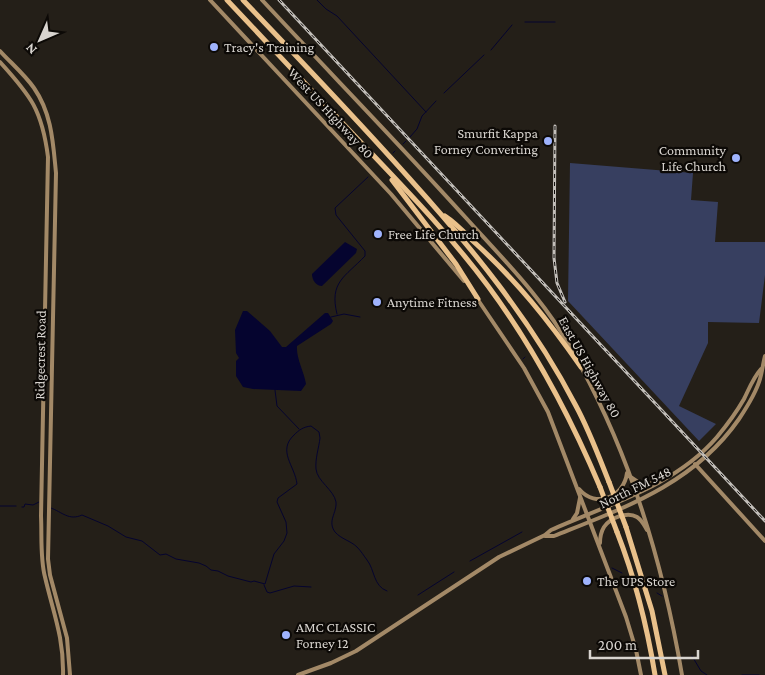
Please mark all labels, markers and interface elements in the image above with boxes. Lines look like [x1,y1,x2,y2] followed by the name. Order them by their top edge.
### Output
[15,15,65,65] north arrow
[224,39,315,55] place label: Tracy's Training
[21,40,40,58] text: N
[208,41,220,53] marker: Tracy's Training
[285,65,377,162] street label: West US Highway 80
[434,125,539,157] place label: Smurfit Kappa Forney Converting
[542,135,554,147] marker: Smurfit Kappa Forney Converting
[659,142,727,174] place label: Community Life Church
[730,152,742,164] marker: Community Life Church
[388,226,480,242] place label: Free Life Church
[372,228,384,240] marker: Free Life Church
[387,294,477,310] place label: Anytime Fitness
[371,296,383,308] marker: Anytime Fitness
[31,310,49,400] street label: Ridgecrest Road
[556,314,625,421] street label: East US Highway 80
[596,463,674,511] street label: North FM 548
[597,573,675,589] place label: The UPS Store
[581,575,593,587] marker: The UPS Store
[296,619,375,651] place label: AMC CLASSIC Forney 12
[590,628,698,660] scale bar
[280,629,292,641] marker: AMC CLASSIC Forney 12
[598,637,637,653] text: 200 m

